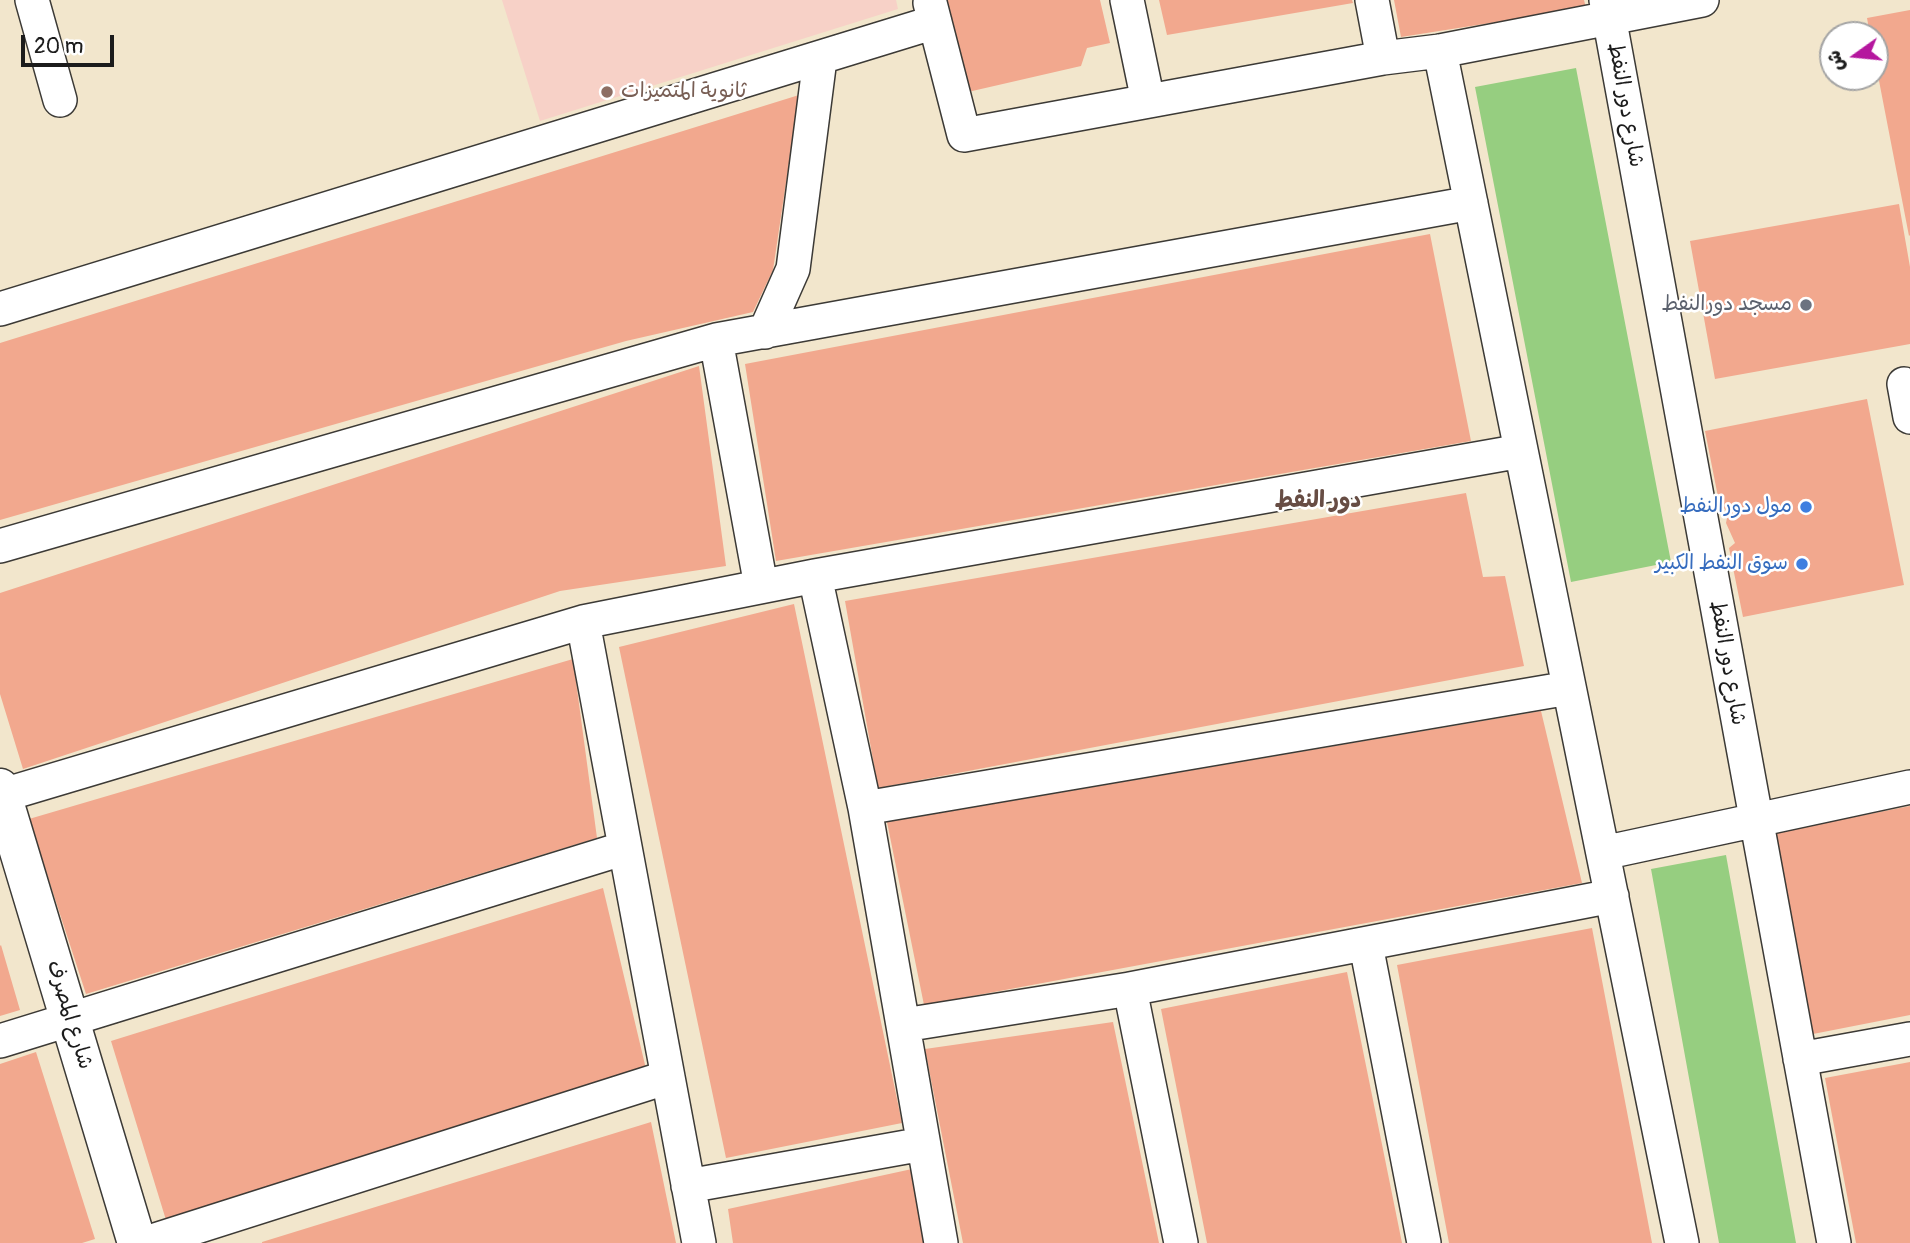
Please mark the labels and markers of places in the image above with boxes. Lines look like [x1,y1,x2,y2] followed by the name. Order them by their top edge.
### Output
[621,79,746,105] place label: ثانوية المتميزات
[599,84,615,100] marker: ثانوية المتميزات
[1662,292,1792,318] place label: مسجد دورالنفط
[1798,297,1814,313] marker: مسجد دورالنفط
[1680,494,1792,520] place label: مول دورالنفط
[1798,499,1814,515] marker: مول دورالنفط
[1655,551,1788,577] place label: سوق النفط الكبير
[1794,556,1810,572] marker: سوق النفط الكبير

